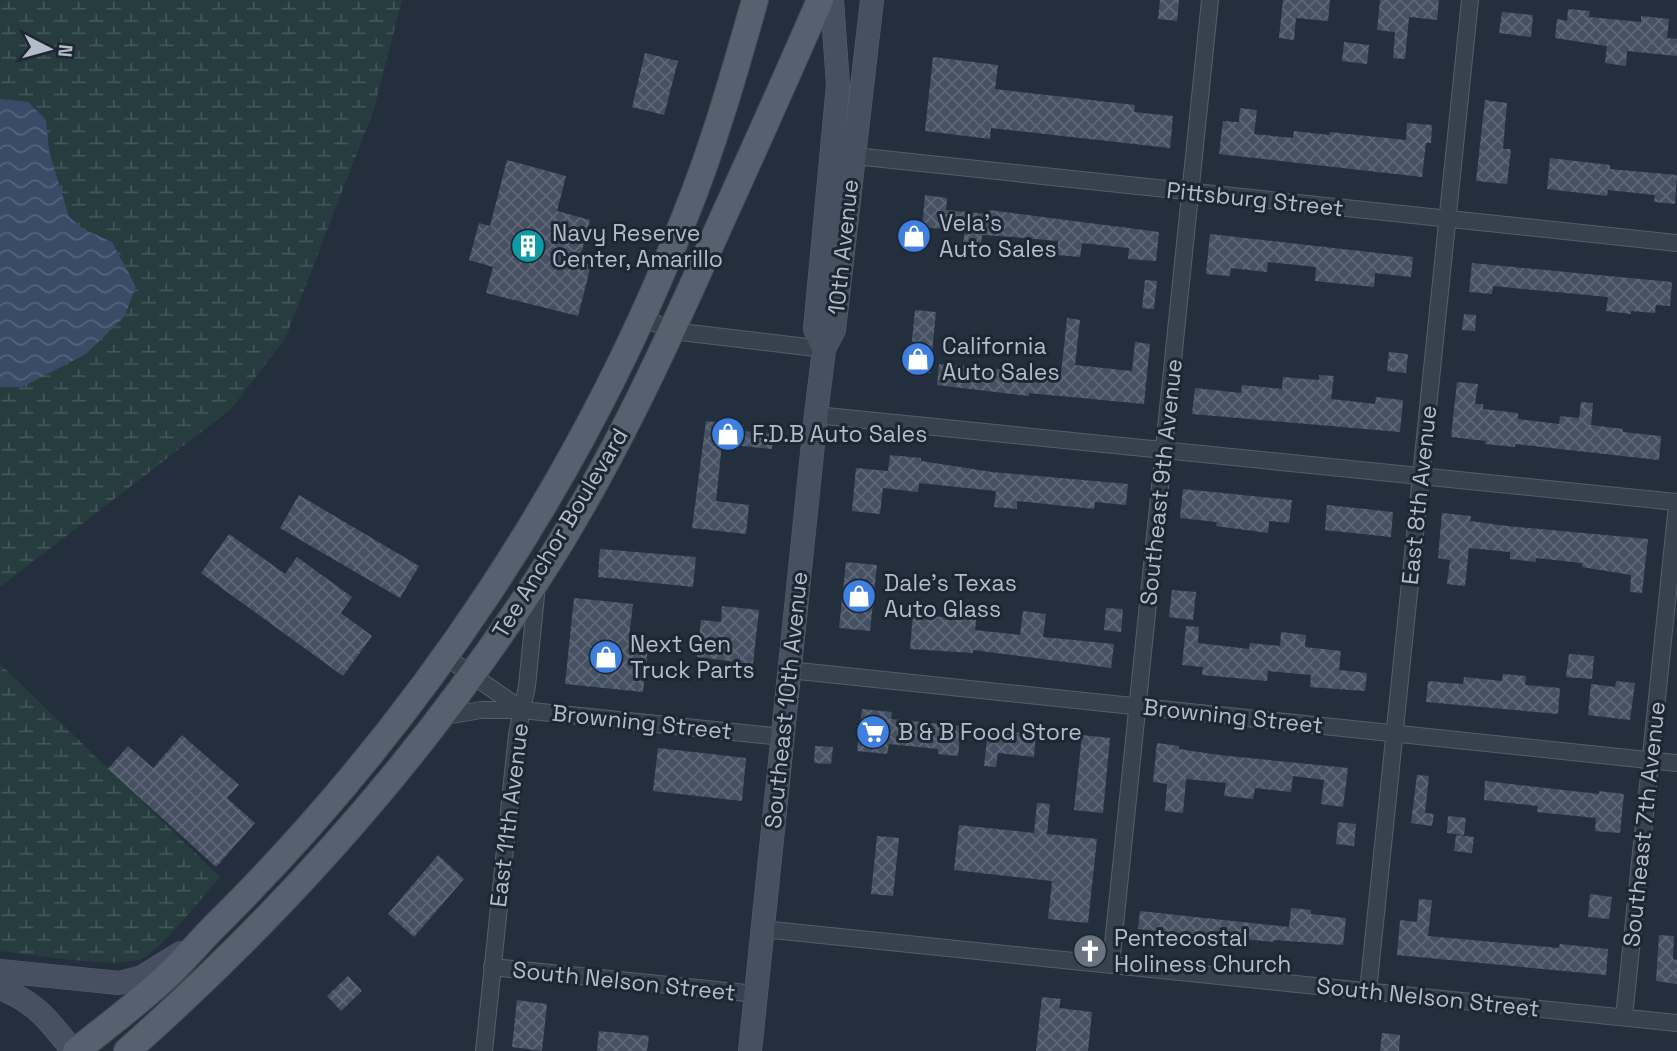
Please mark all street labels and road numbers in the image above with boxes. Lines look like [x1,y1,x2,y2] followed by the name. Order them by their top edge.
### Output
[1165,175,1345,223] street label: Pittsburg Street
[821,178,865,316] street label: 10th Avenue
[1133,357,1189,607] street label: Southeast 9th Avenue
[1395,404,1443,586] street label: East 8th Avenue
[485,422,635,644] street label: Tee Anchor Boulevard
[758,570,814,830] street label: Southeast 10th Avenue
[1142,692,1324,740] street label: Browning Street
[551,698,733,746] street label: Browning Street
[1616,700,1672,948] street label: Southeast 7th Avenue
[483,721,535,909] street label: East 11th Avenue
[511,954,737,1008] street label: South Nelson Street
[1315,970,1541,1024] street label: South Nelson Street

